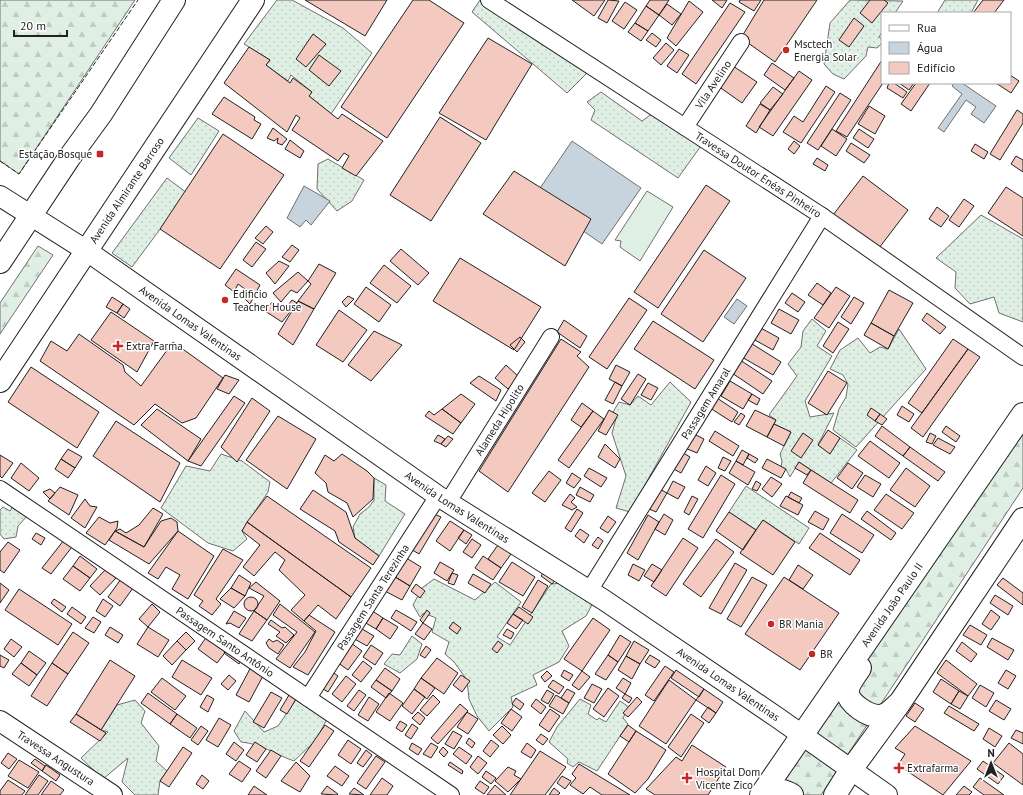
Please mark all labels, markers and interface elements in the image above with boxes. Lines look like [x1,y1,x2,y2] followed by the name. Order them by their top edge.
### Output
[14,12,67,38] scale bar
[881,12,1011,84] legend
[20,18,46,33] text: 20 m
[917,20,936,35] text: Rua
[794,37,857,64] place label: Msctech Energia Solar
[917,40,943,55] text: Água
[781,45,791,55] marker: Msctech Energia Solar
[691,57,734,112] street label: Vila Avelino
[917,60,955,75] text: Edifício
[692,129,824,221] street label: Travessa Doutor Enéas Pinheiro
[86,134,167,246] street label: Avenida Almirante Barroso
[19,147,92,161] place label: Estação Bosque
[95,149,105,159] marker: Estação Bosque
[137,283,245,364] street label: Avenida Lomas Valentinas
[233,287,302,314] place label: Edificio Teacher House
[220,295,230,305] marker: Edificio Teacher House
[126,339,183,353] place label: Extra Farma
[113,341,123,351] marker: Extra Farma
[678,364,734,442] street label: Passagem Amaral
[472,381,527,458] street label: Alameda Hipolito
[402,468,512,546] street label: Avenida Lomas Valentinas
[334,541,412,653] street label: Passagem Santa Terezinha
[858,560,926,650] street label: Avenida João Paulo II
[173,603,277,680] street label: Passagem Santo Antônio
[779,617,823,631] place label: BR Mania
[766,619,776,629] marker: BR Mania
[674,644,783,724] street label: Avenida Lomas Valentinas
[820,647,833,661] place label: BR
[807,649,817,659] marker: BR
[14,727,97,789] street label: Travessa Angustura
[971,743,1011,783] north arrow
[987,746,995,760] text: N
[907,761,959,775] place label: Extrafarma
[894,763,904,773] marker: Extrafarma
[695,765,760,792] place label: Hospital Dom Vicente Zico
[681,772,693,784] marker: Hospital Dom Vicente Zico

